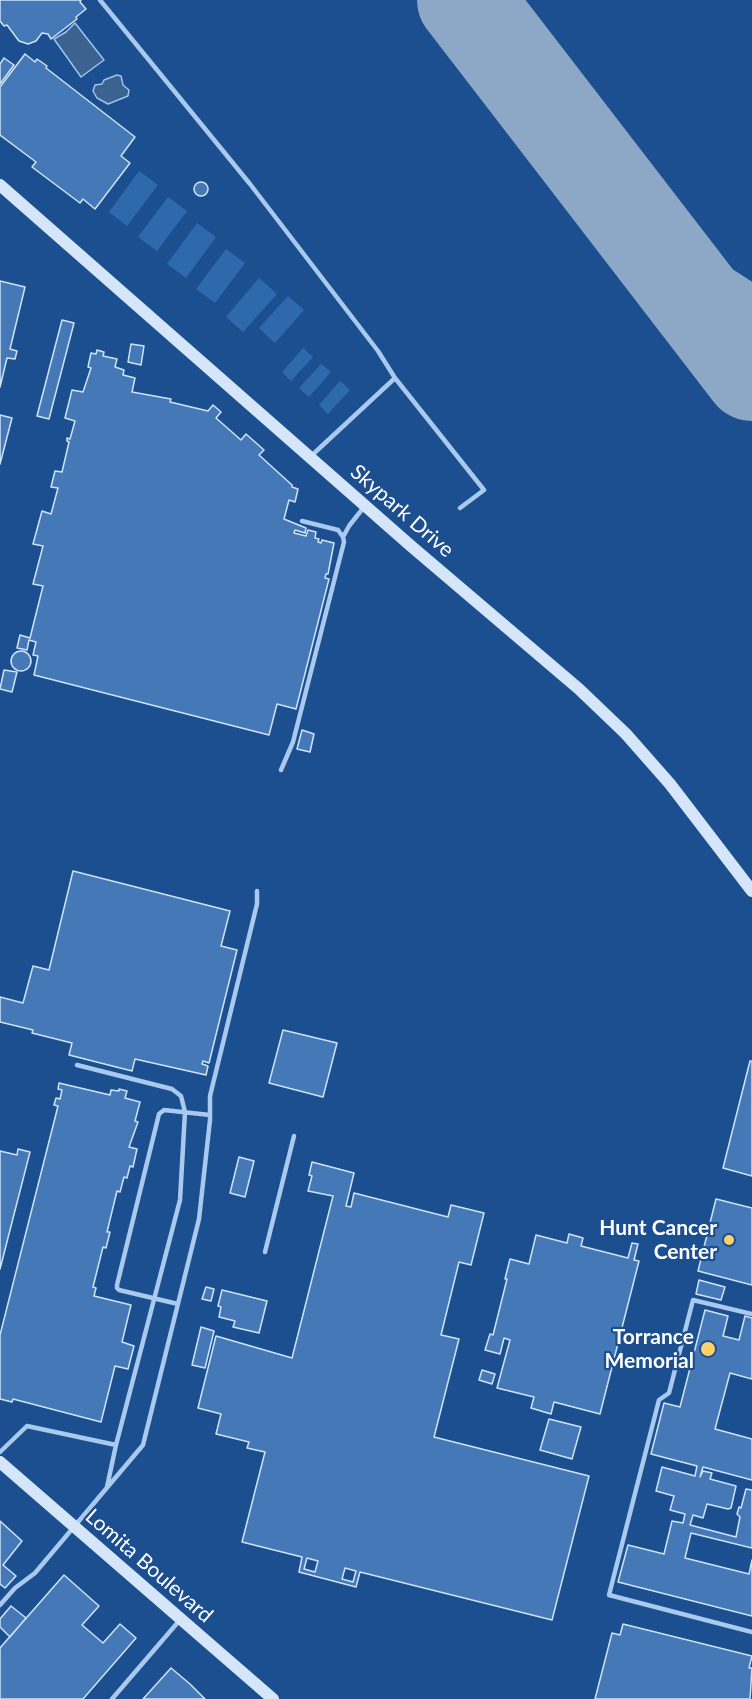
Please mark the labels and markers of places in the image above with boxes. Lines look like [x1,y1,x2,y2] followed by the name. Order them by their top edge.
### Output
[599,1215,717,1265] place label: Hunt Cancer Center
[722,1233,736,1247] marker: Hunt Cancer Center
[605,1324,694,1374] place label: Torrance Memorial
[699,1340,717,1358] marker: Torrance Memorial

